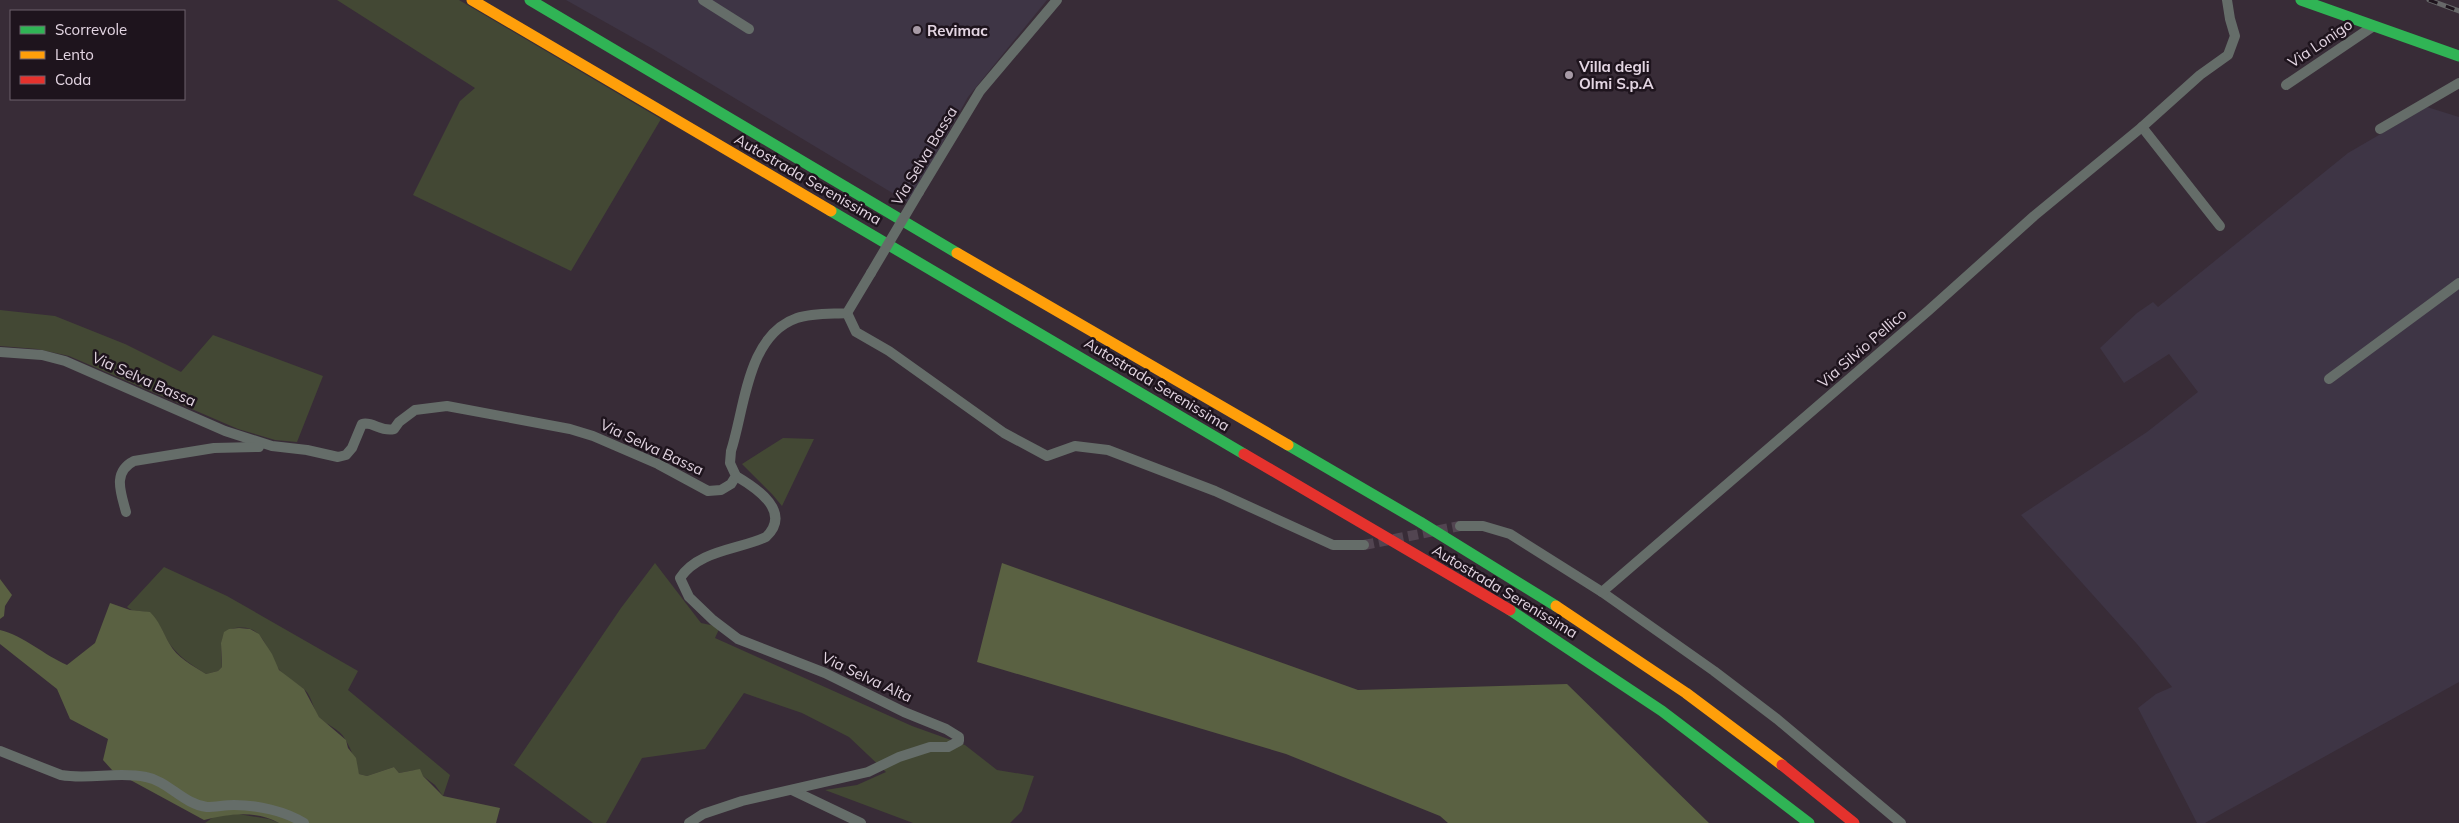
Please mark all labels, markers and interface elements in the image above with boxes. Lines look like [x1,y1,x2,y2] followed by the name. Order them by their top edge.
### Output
[10,10,185,100] legend
[2284,15,2356,71] street label: Via Lonigo
[55,20,127,39] text: Scorrevole
[927,21,988,40] place label: Revimac
[911,24,923,36] marker: Revimac
[55,45,94,64] text: Lento
[1578,57,1655,93] place label: Villa degli Olmi S.p.A
[1563,69,1575,81] marker: Villa degli Olmi S.p.A
[55,70,91,89] text: Coda
[887,103,961,209] street label: Via Selva Bassa
[731,129,885,229] street label: Autostrada Serenissima
[1814,304,1910,392] street label: Via Silvio Pellico
[1081,333,1233,435] street label: Autostrada Serenissima
[89,348,199,410] street label: Via Selva Bassa
[597,415,707,479] street label: Via Selva Bassa
[1429,540,1581,642] street label: Autostrada Serenissima
[819,648,915,706] street label: Via Selva Alta

